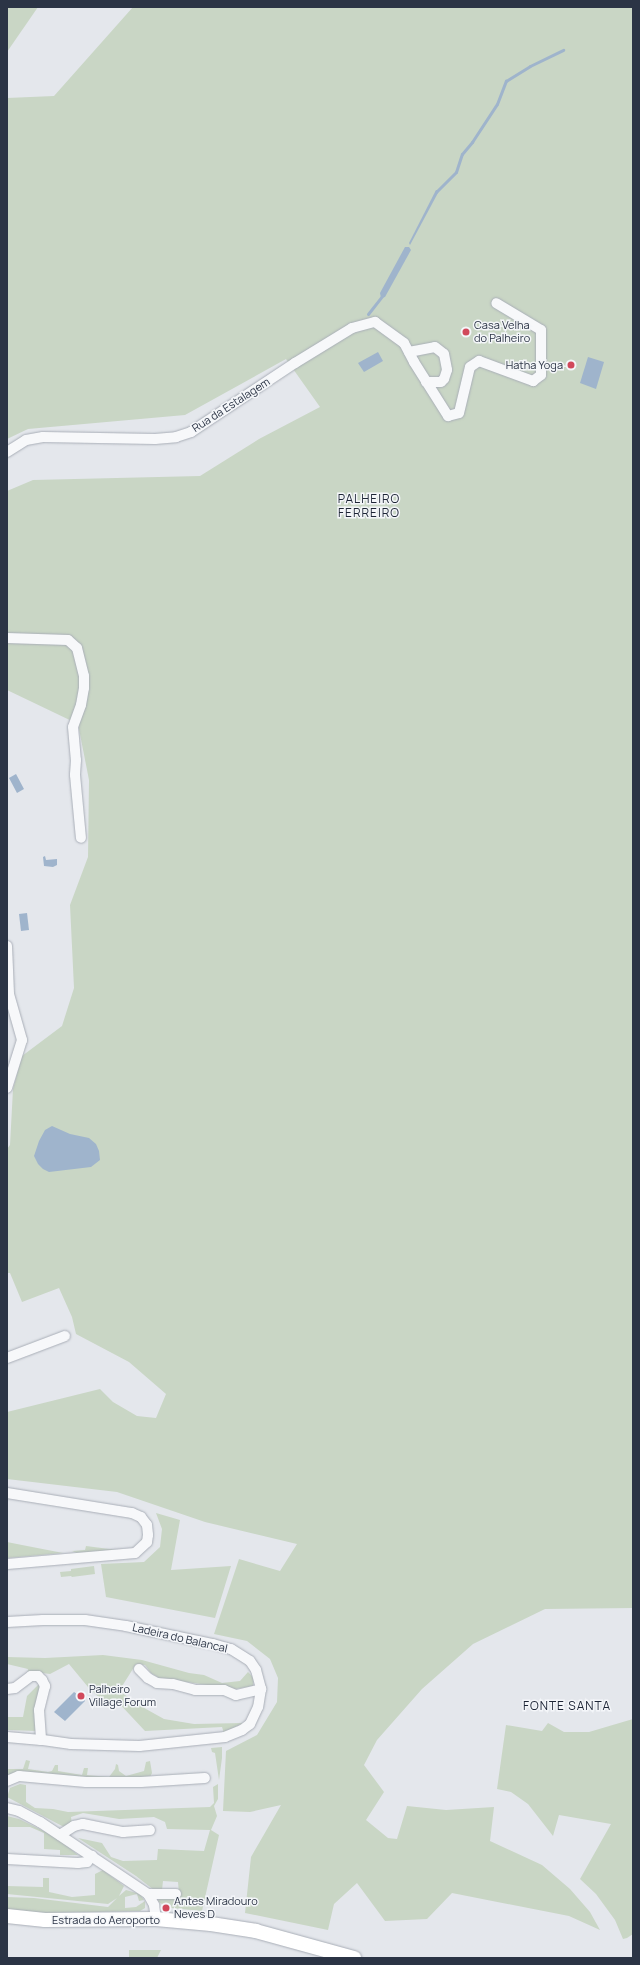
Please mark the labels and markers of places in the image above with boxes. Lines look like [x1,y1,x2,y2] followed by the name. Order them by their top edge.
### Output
[474,319,530,345] place label: Casa Velha do Palheiro
[461,327,471,337] marker: Casa Velha do Palheiro
[506,358,563,372] place label: Hatha Yoga
[566,360,576,370] marker: Hatha Yoga
[89,1683,156,1709] place label: Palheiro Village Forum
[76,1691,86,1701] marker: Palheiro Village Forum
[174,1895,258,1921] place label: Antes Miradouro Neves D
[161,1903,171,1913] marker: Antes Miradouro Neves D

